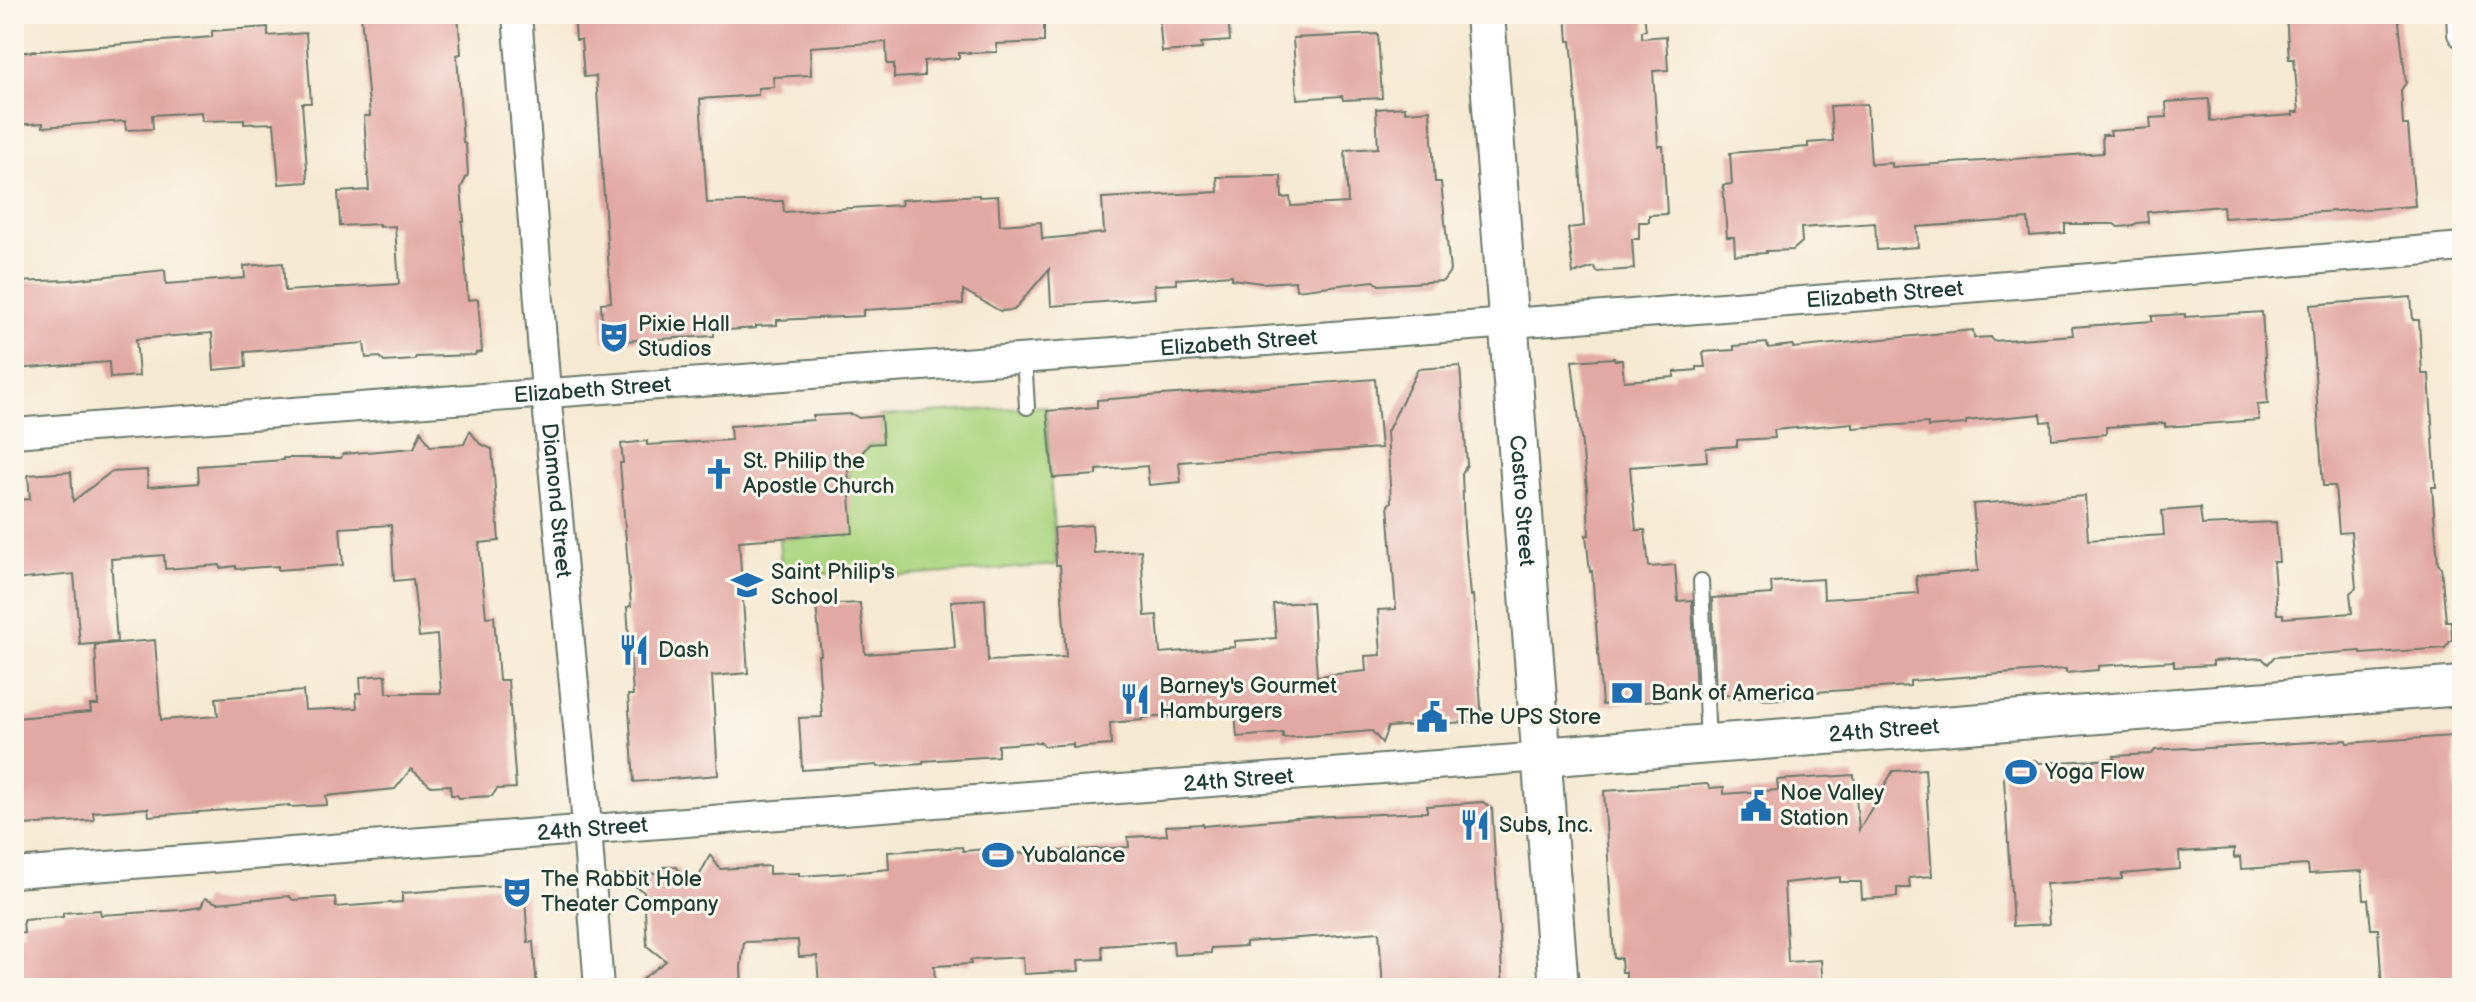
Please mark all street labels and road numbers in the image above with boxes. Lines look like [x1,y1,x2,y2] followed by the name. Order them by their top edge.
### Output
[1805,275,1965,314] street label: Elizabeth Street
[1159,324,1319,362] street label: Elizabeth Street
[513,371,672,409] street label: Elizabeth Street
[536,422,577,579] street label: Diamond Street
[1504,434,1540,568] street label: Castro Street
[1828,713,1941,748] street label: 24th Street
[1182,762,1295,798] street label: 24th Street
[536,811,649,847] street label: 24th Street

